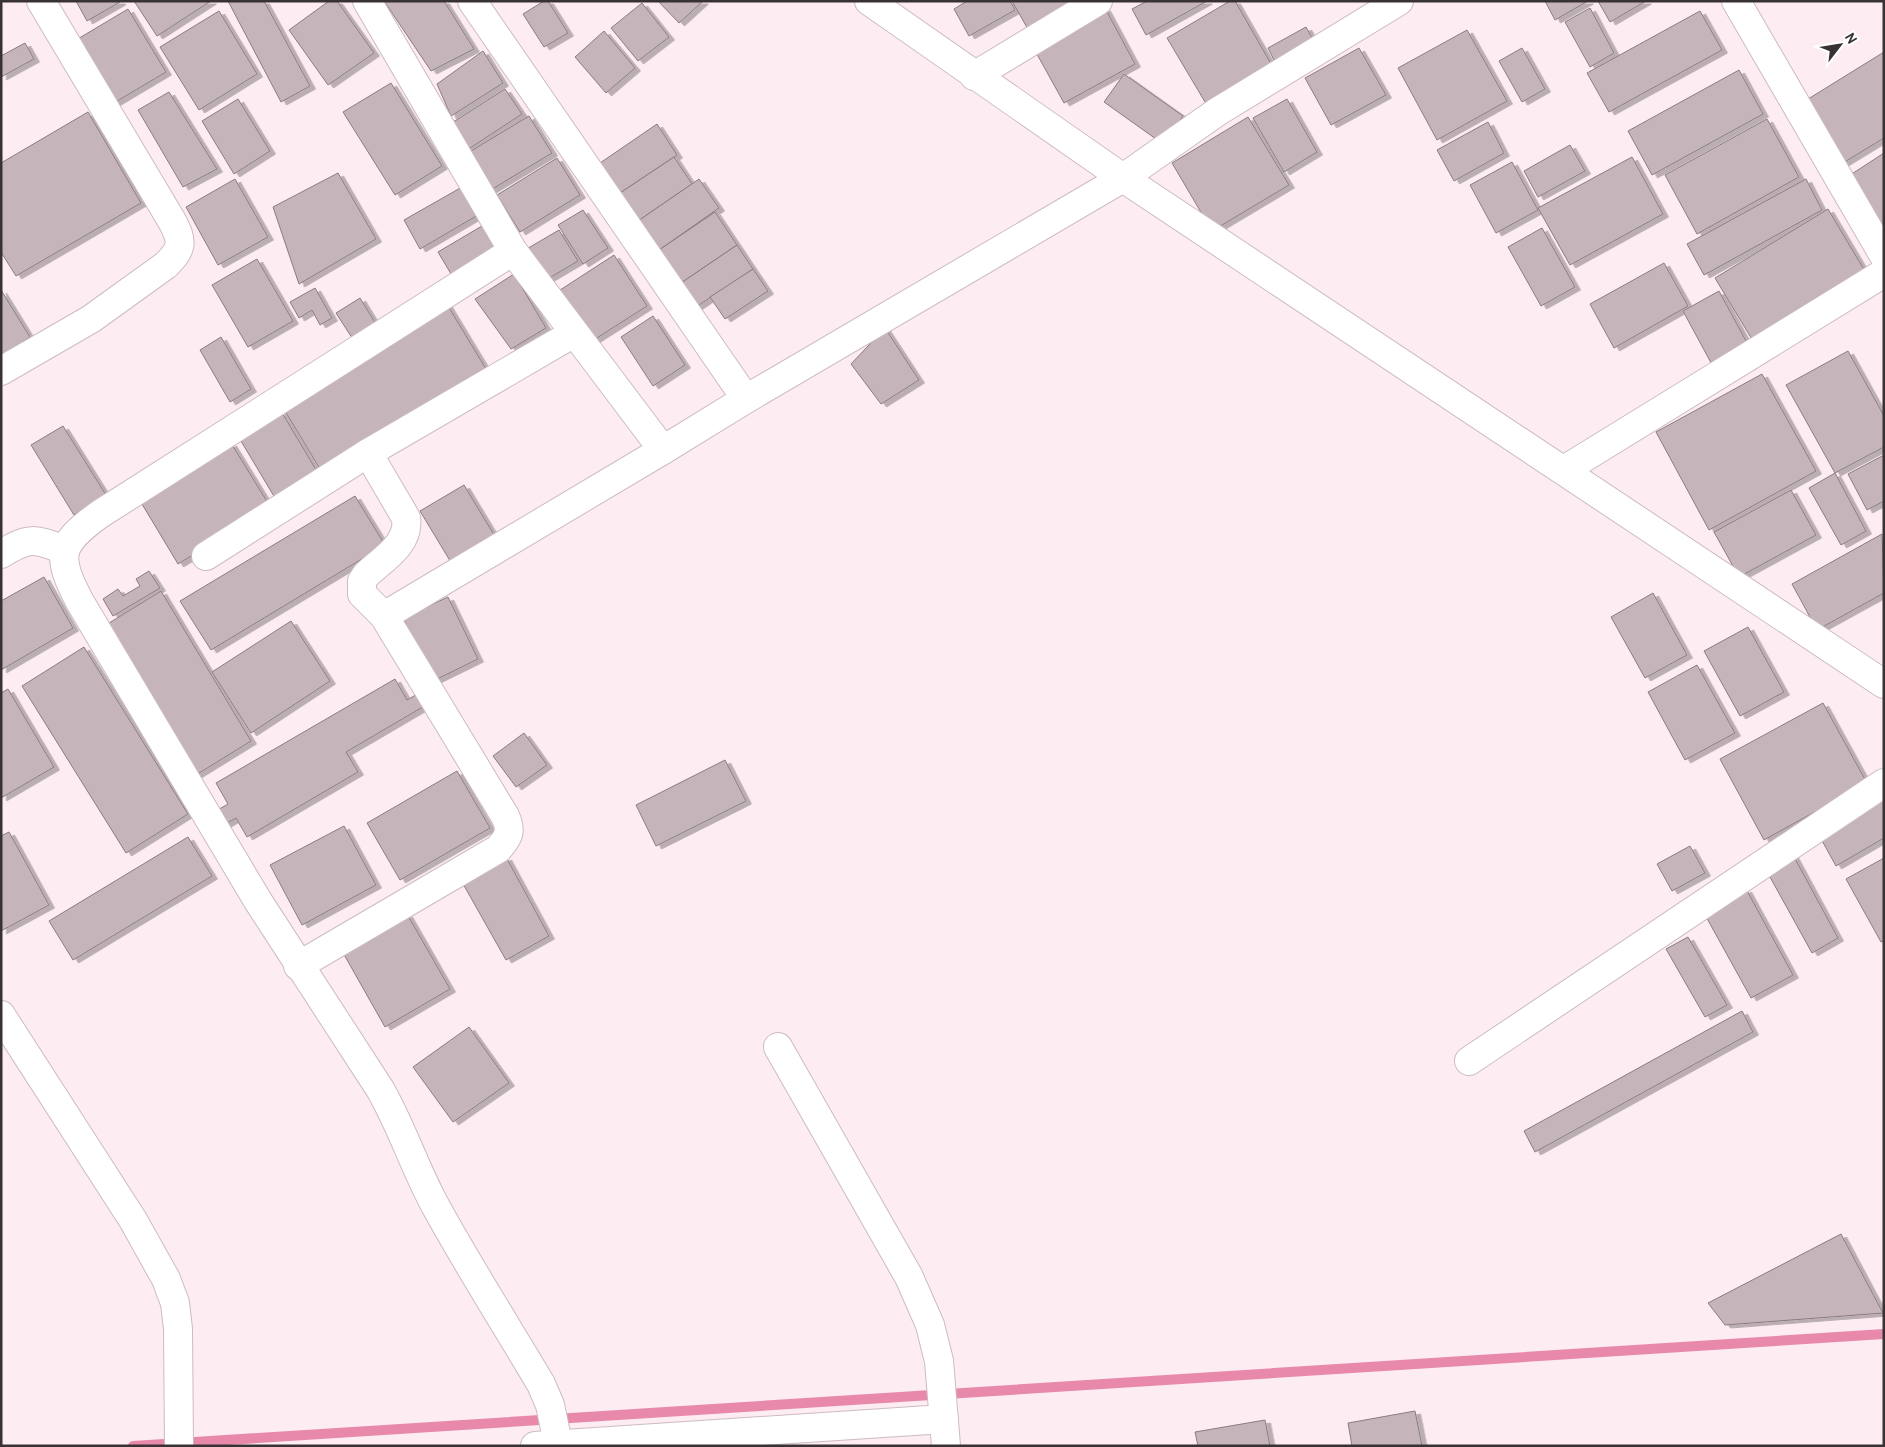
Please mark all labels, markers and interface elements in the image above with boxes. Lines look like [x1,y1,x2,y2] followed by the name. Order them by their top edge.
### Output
[1815,20,1865,70] north arrow
[1840,30,1860,48] text: N

